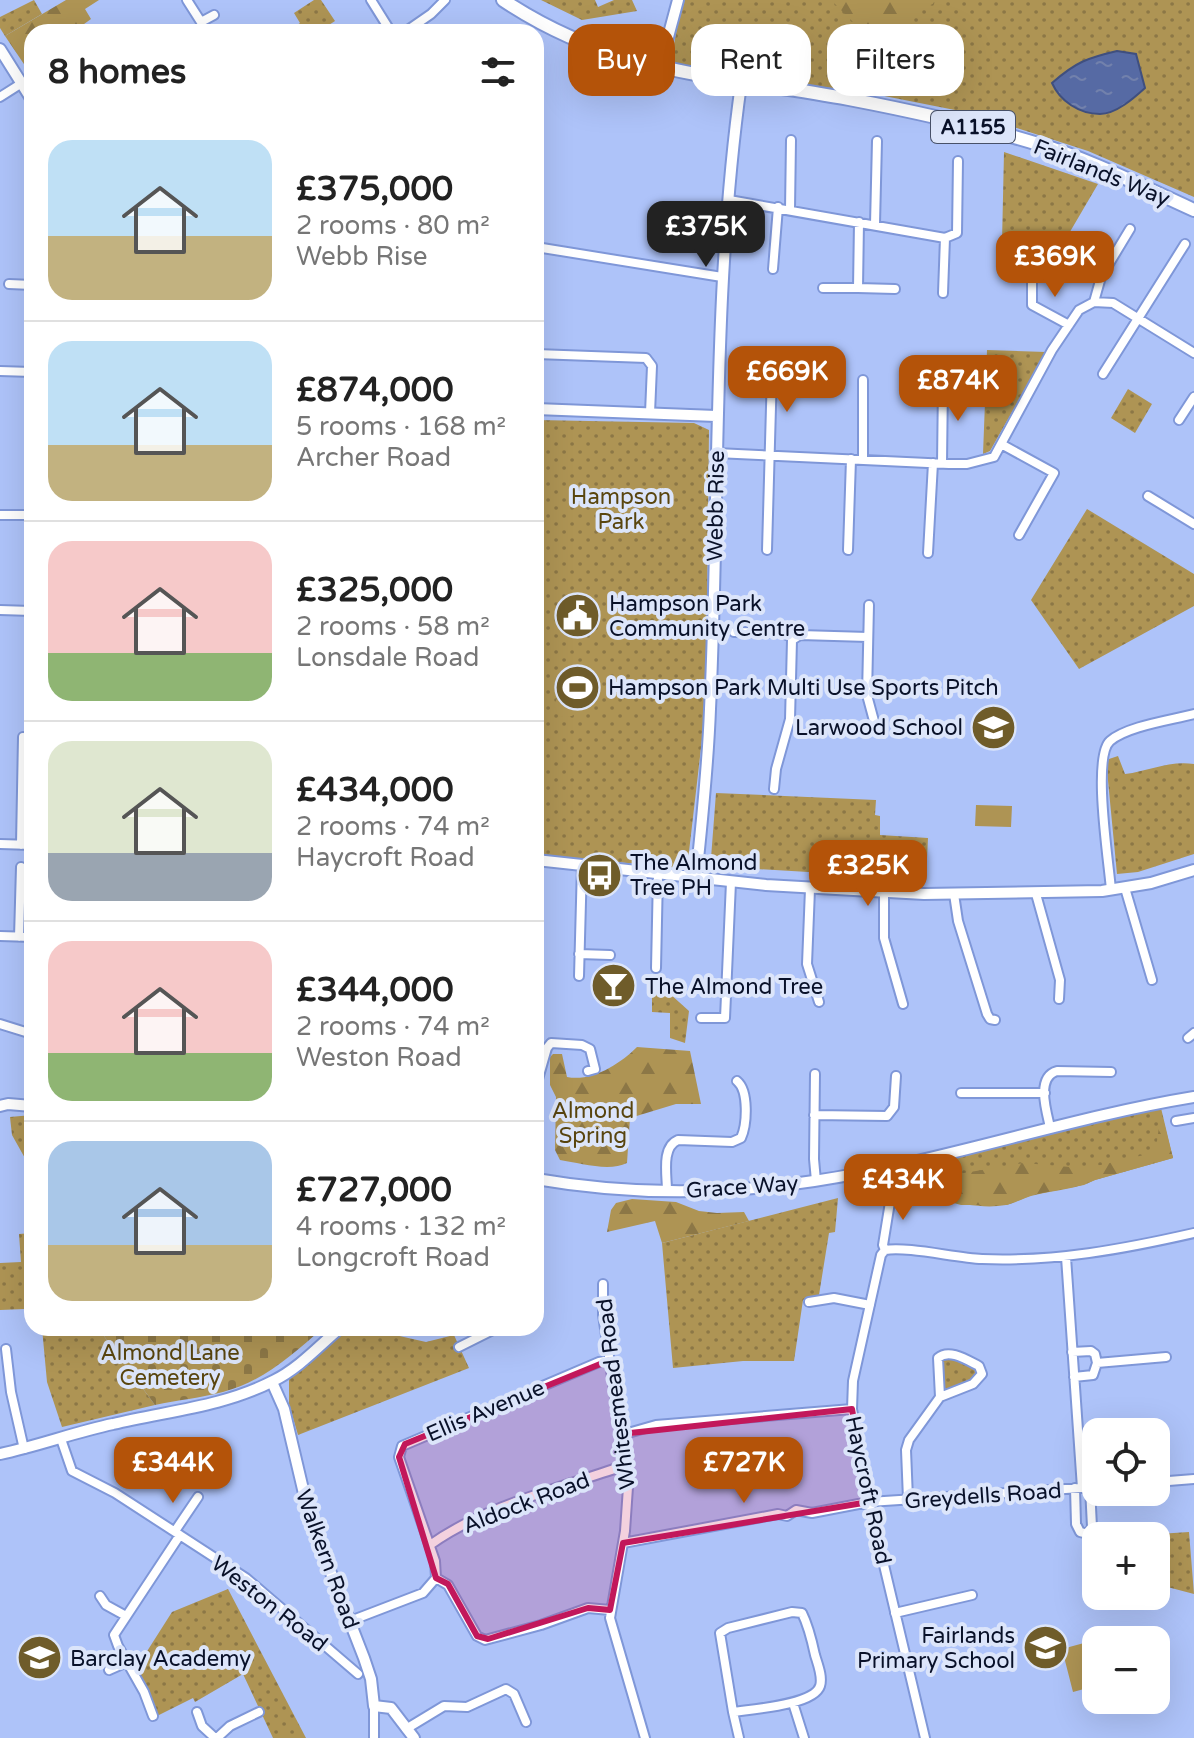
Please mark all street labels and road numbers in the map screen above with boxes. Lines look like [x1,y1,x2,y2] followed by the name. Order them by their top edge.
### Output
[931,111,1015,143] road number: A1155
[1030,134,1174,212] street label: Fairlands Way
[702,450,730,562] street label: Webb Rise
[685,1170,799,1204] street label: Grace Way
[591,1297,641,1491] street label: Whitesmead Road
[423,1374,548,1447] street label: Ellis Avenue
[840,1414,896,1567] street label: Haycroft Road
[459,1467,593,1539] street label: Aldock Road
[904,1478,1063,1514] street label: Greydells Road
[290,1486,364,1633] street label: Walkern Road
[206,1550,333,1657] street label: Weston Road

